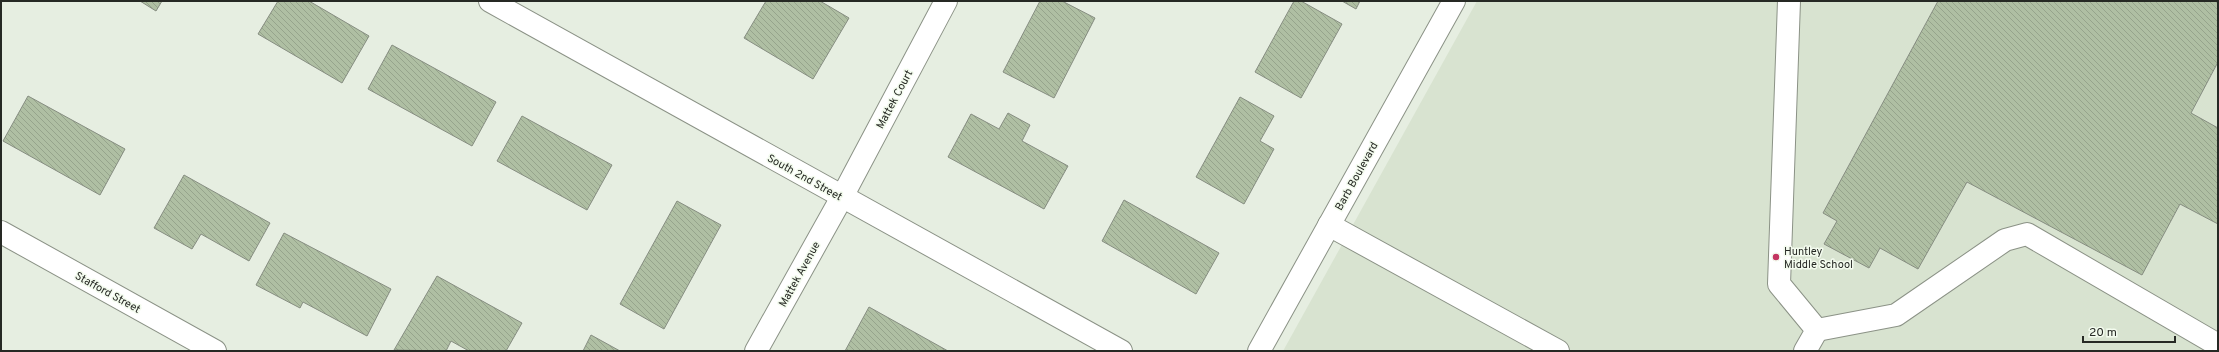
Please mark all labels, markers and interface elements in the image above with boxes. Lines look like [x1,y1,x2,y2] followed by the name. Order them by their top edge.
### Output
[874,68,916,131] street label: Mattek Court
[1332,140,1381,213] street label: Barb Boulevard
[765,151,844,204] street label: South 2nd Street
[776,239,824,310] street label: Mattek Avenue
[1784,245,1853,272] place label: Huntley Middle School
[1771,252,1781,262] marker: Huntley Middle School
[72,269,143,317] street label: Stafford Street
[2083,318,2175,344] scale bar
[2089,325,2117,341] text: 20 m

